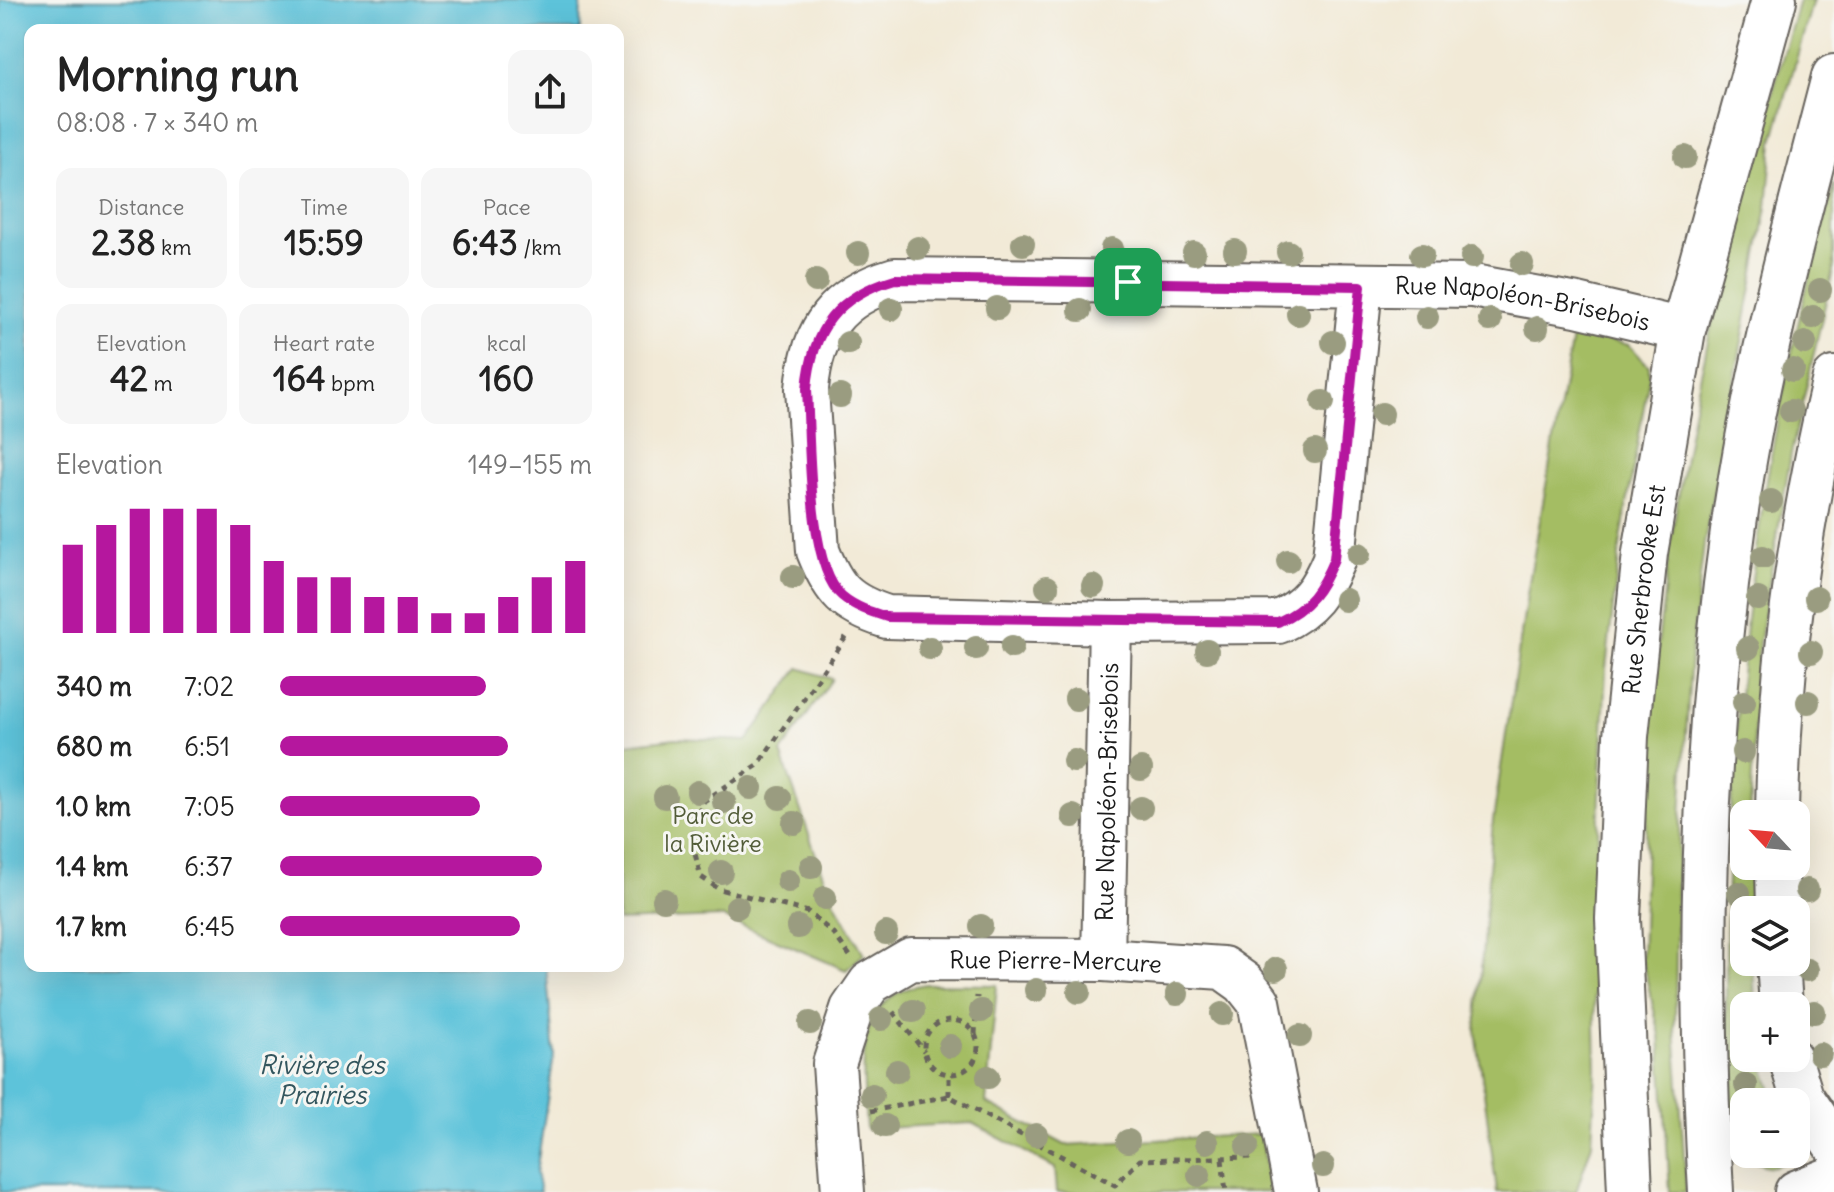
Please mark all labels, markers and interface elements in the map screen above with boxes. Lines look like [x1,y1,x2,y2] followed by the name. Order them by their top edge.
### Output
[56,48,299,103] text: Morning run
[508,50,592,134] button: share
[56,106,258,139] text: 08:08 · 7 × 340 m
[98,193,184,221] text: Distance
[300,193,348,221] text: Time
[483,193,531,221] text: Pace
[91,221,156,264] text: 2.38
[284,221,364,264] text: 15:59
[452,221,518,264] text: 6:43
[156,233,192,261] text: km
[518,233,562,261] text: /km
[1094,248,1162,316] pin
[1106,260,1150,304] icon: arrive
[1395,270,1653,337] street label: Rue Napoléon-Brisebois
[96,329,186,357] text: Elevation
[273,329,375,357] text: Heart rate
[487,329,526,357] text: kcal
[110,357,148,400] text: 42
[273,357,326,400] text: 164
[479,357,534,400] text: 160
[148,369,173,397] text: m
[326,369,375,397] text: bpm
[56,448,163,481] text: Elevation
[468,448,592,481] text: 149–155 m
[1615,482,1671,696] street label: Rue Sherbrooke Est
[1089,662,1124,922] street label: Rue Napoléon-Brisebois
[56,670,132,703] text: 340 m
[184,670,234,703] text: 7:02
[56,730,132,763] text: 680 m
[184,730,230,763] text: 6:51
[56,790,131,823] text: 1.0 km
[184,790,235,823] text: 7:05
[664,800,762,858] park label: Parc de la Rivière
[1730,800,1810,880] north arrow
[1730,800,1810,1168] map controls
[56,850,129,883] text: 1.4 km
[184,850,232,883] text: 6:37
[1730,896,1810,976] button: layers
[56,910,127,943] text: 1.7 km
[184,910,235,943] text: 6:45
[949,944,1163,979] street label: Rue Pierre-Mercure
[1730,992,1810,1072] button: +
[259,1048,387,1111] water label: Rivière des Prairies
[1730,1088,1810,1168] button: −

